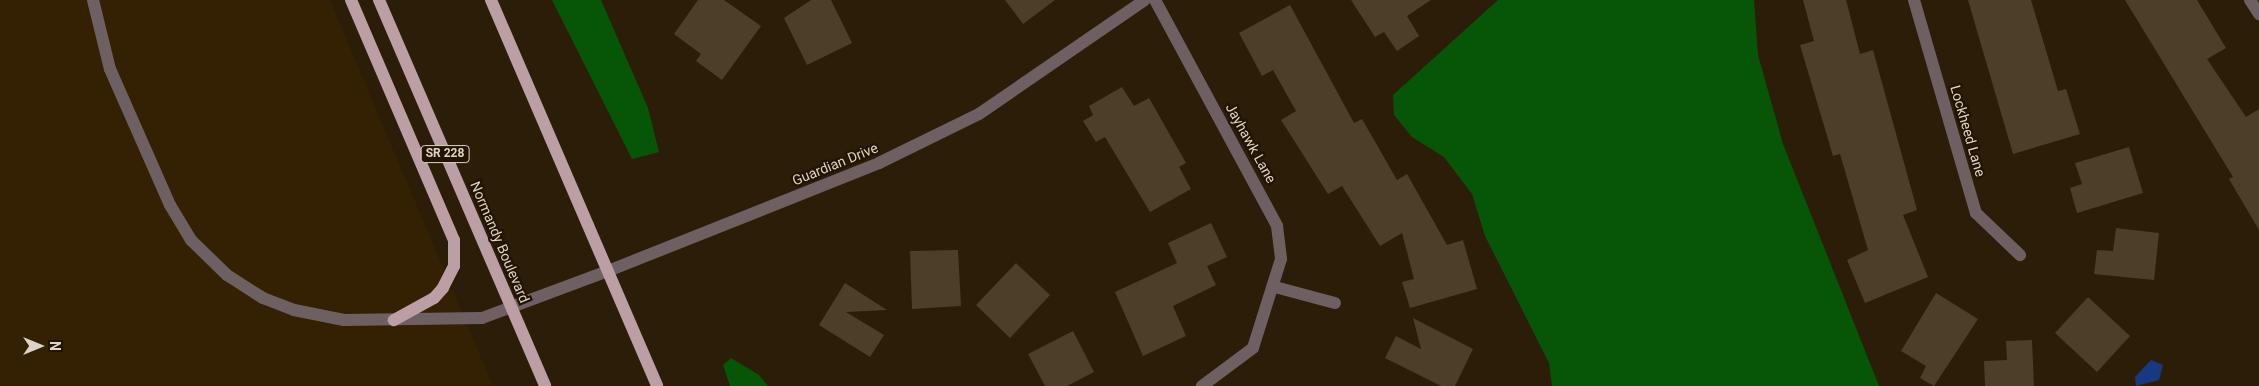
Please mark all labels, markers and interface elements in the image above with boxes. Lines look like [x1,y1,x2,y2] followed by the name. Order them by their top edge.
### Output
[1947,83,1989,179] street label: Lockheed Lane
[1222,100,1280,186] street label: Jayhawk Lane
[790,139,880,189] street label: Guardian Drive
[420,144,470,164] road number: SR 228
[467,179,533,305] street label: Normandy Boulevard
[15,321,65,371] north arrow
[47,341,63,351] text: N

